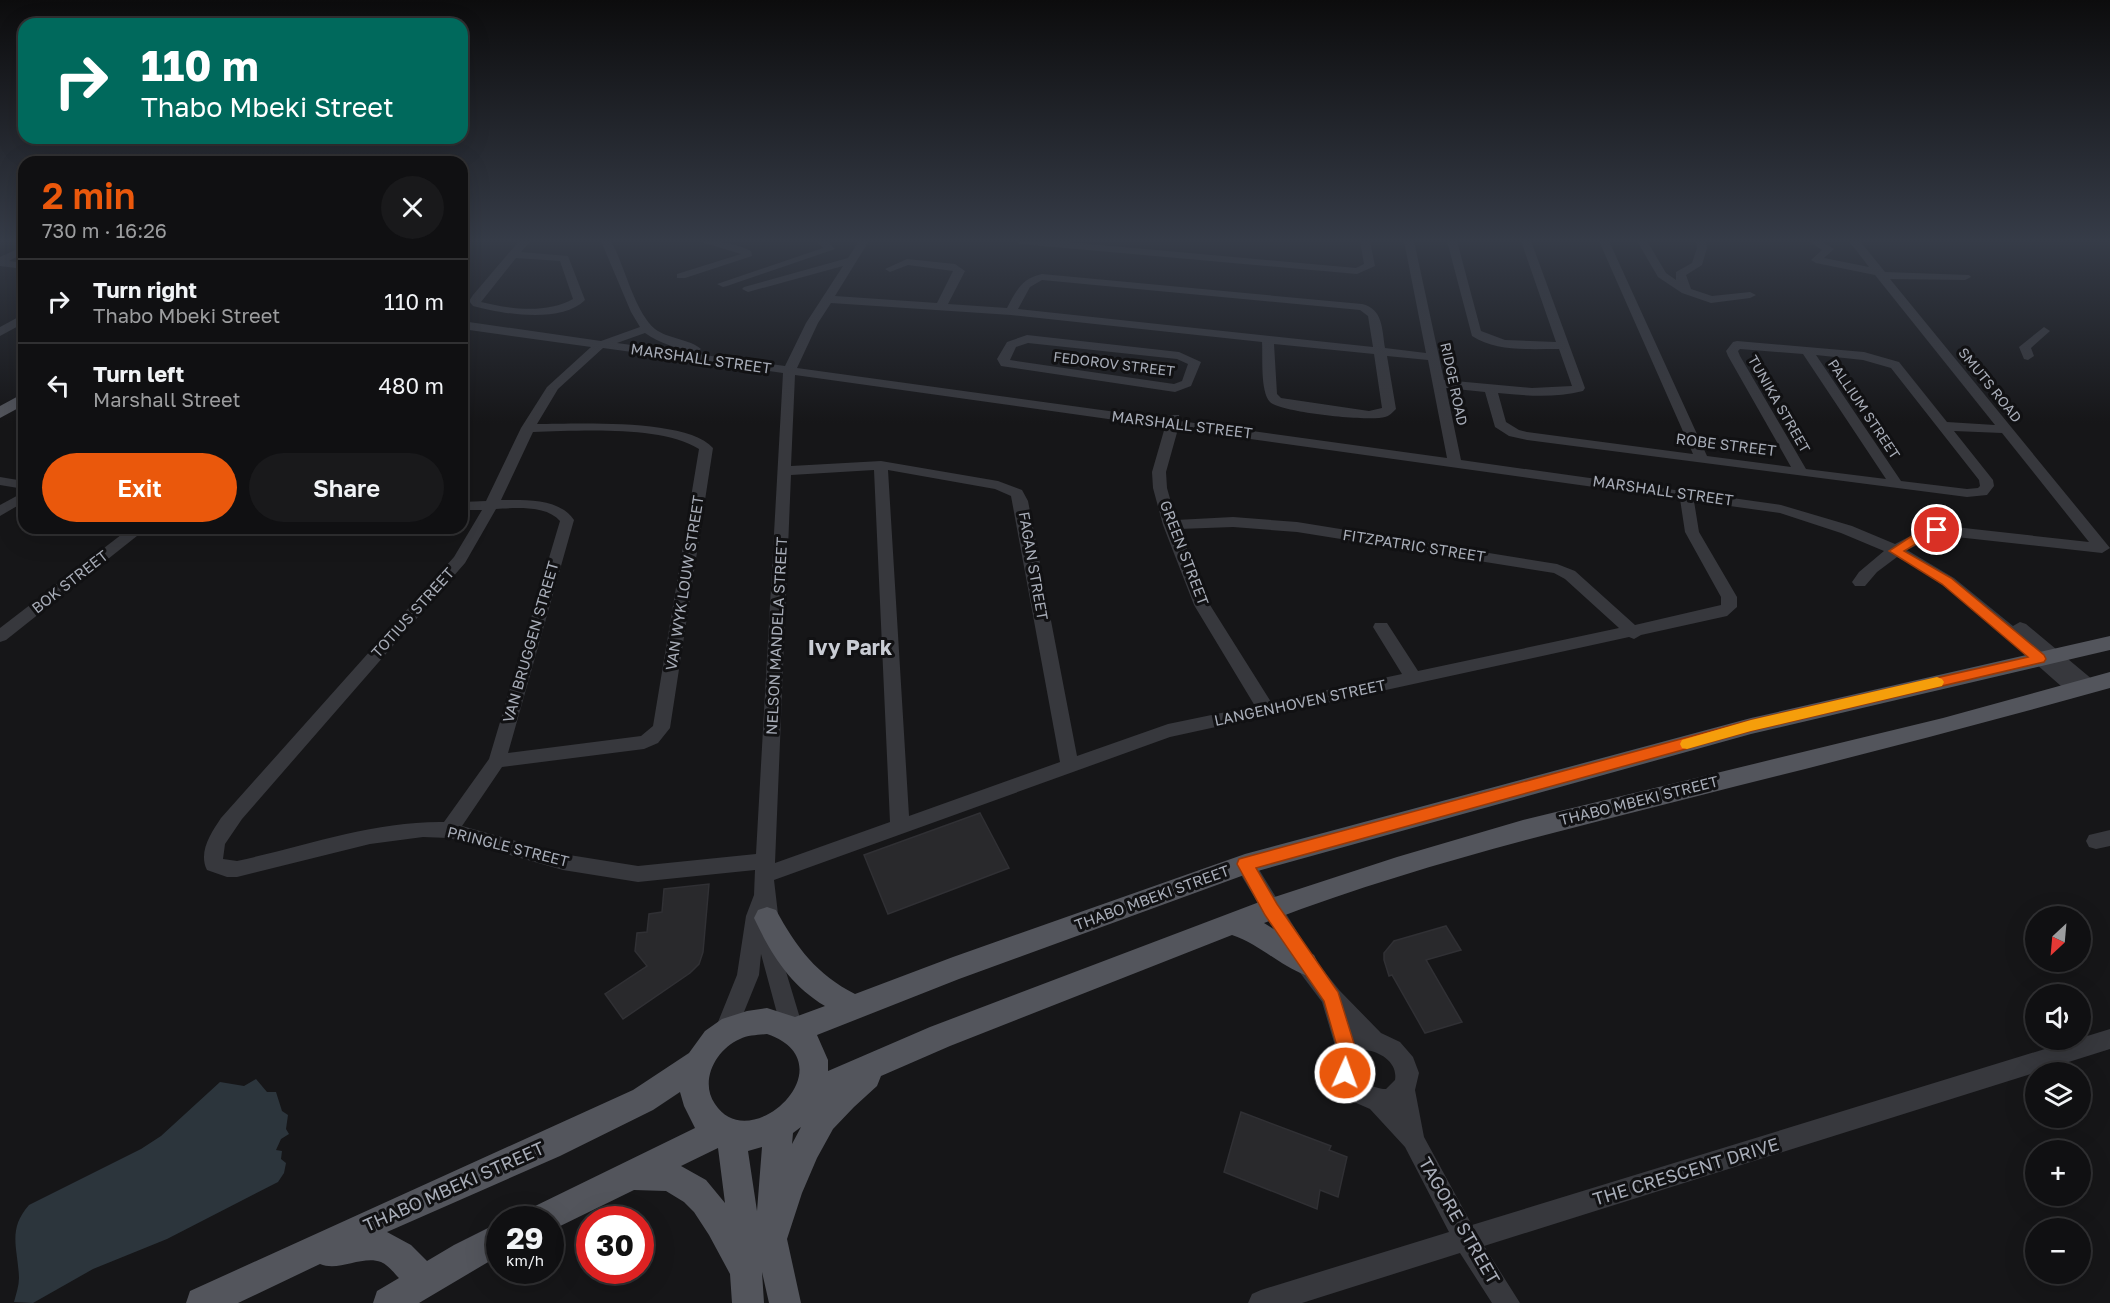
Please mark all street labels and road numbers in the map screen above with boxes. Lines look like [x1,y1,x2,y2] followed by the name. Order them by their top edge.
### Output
[630,339,773,377] street label: MARSHALL STREET
[1437,341,1472,427] street label: RIDGE ROAD
[1955,344,2026,425] street label: SMUTS ROAD
[1052,348,1176,379] street label: FEDOROV STREET
[1745,352,1814,456] street label: TUNIKA STREET
[1825,356,1904,462] street label: PALLIUM STREET
[1111,406,1254,442] street label: MARSHALL STREET
[1675,429,1777,459] street label: ROBE STREET
[1592,471,1735,509] street label: MARSHALL STREET
[661,494,707,672] street label: VAN WYK LOUW STREET
[1157,498,1213,608] street label: GREEN STREET
[1016,510,1052,622] street label: FAGAN STREET
[1341,525,1487,565] street label: FITZPATRIC STREET
[762,537,790,735] street label: NELSON MANDELA STREET
[28,546,111,617] street label: BOK STREET
[498,559,562,725] street label: VAN BRUGGEN STREET
[367,564,457,661] street label: TOTIUS STREET
[1212,675,1387,729] street label: LANGENHOVEN STREET
[1557,772,1720,829] street label: THABO MBEKI STREET
[445,822,571,870] street label: PRINGLE STREET
[1072,861,1231,933] street label: THABO MBEKI STREET
[1590,1132,1781,1210] street label: THE CRESCENT DRIVE
[360,1136,548,1236] street label: THABO MBEKI STREET
[1415,1153,1505,1288] street label: TAGORE STREET

